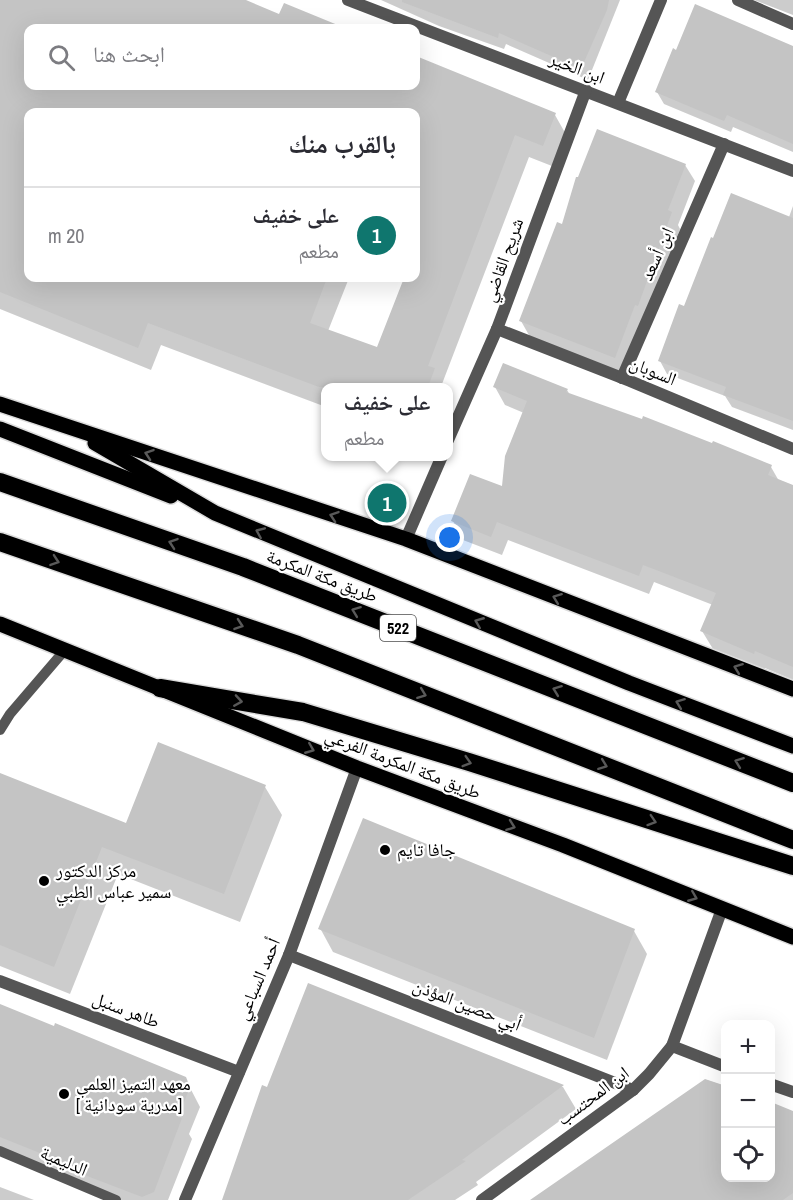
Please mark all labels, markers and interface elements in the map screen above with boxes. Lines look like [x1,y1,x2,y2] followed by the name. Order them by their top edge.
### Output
[24,24,420,90] search box
[93,39,165,69] text: ابحث هنا
[45,41,78,74] icon: search
[545,45,609,90] street label: ابن الخير
[289,126,396,161] text: بالقرب منك
[252,200,339,230] text: على خفيف
[476,214,532,306] street label: شريح القاضي
[48,222,84,249] text: 20 m
[372,222,381,249] text: 1
[634,223,679,284] street label: ابن أسعد
[298,237,339,264] text: مطعم
[626,350,680,391] street label: السوبان
[321,383,453,461] popup
[344,387,430,417] text: على خفيف
[344,424,384,451] text: مطعم
[144,449,155,462] one-way arrow
[368,480,406,526] pin: 1
[329,511,340,524] one-way arrow
[435,523,464,552] your location
[255,527,266,539] one-way arrow
[169,537,179,550] one-way arrow
[263,543,381,608] street label: طريق مكة المكرمة
[49,554,60,567] one-way arrow
[552,592,562,605] one-way arrow
[351,606,362,619] one-way arrow
[380,615,416,641] road number: 522
[474,617,485,630] one-way arrow
[234,618,244,631] one-way arrow
[734,663,744,676] one-way arrow
[552,685,563,697] one-way arrow
[416,687,427,699] one-way arrow
[233,695,243,707] one-way arrow
[675,697,685,710] one-way arrow
[321,722,485,807] street label: طريق مكة المكرمة الفرعي
[303,742,314,754] one-way arrow
[461,755,472,767] one-way arrow
[734,756,744,769] one-way arrow
[598,758,608,771] one-way arrow
[646,814,657,827] one-way arrow
[506,818,516,831] one-way arrow
[397,837,456,862] place label: جافا تايم
[378,843,392,857] marker: جافا تايم
[55,858,171,907] place label: مركز الدكتور سمير عباس الطبي
[37,874,51,888] marker: مركز الدكتور سمير عباس الطبي
[686,890,697,902] one-way arrow
[229,934,288,1025] street label: أحمد السباعي
[408,972,525,1039] street label: أبي حصين المؤذن
[89,985,163,1034] street label: طاهر سنبل
[721,1020,775,1182] map controls
[721,1020,775,1074] button: +
[551,1060,634,1131] street label: ابن المحتسب
[76,1071,191,1117] place label: معهد التميز العلمي [ مدرية سودانية]
[721,1074,775,1128] button: −
[57,1087,71,1101] marker: معهد التميز العلمي [ مدرية سودانية]
[721,1128,775,1182] button: locate
[37,1139,92,1182] street label: الدليمية

